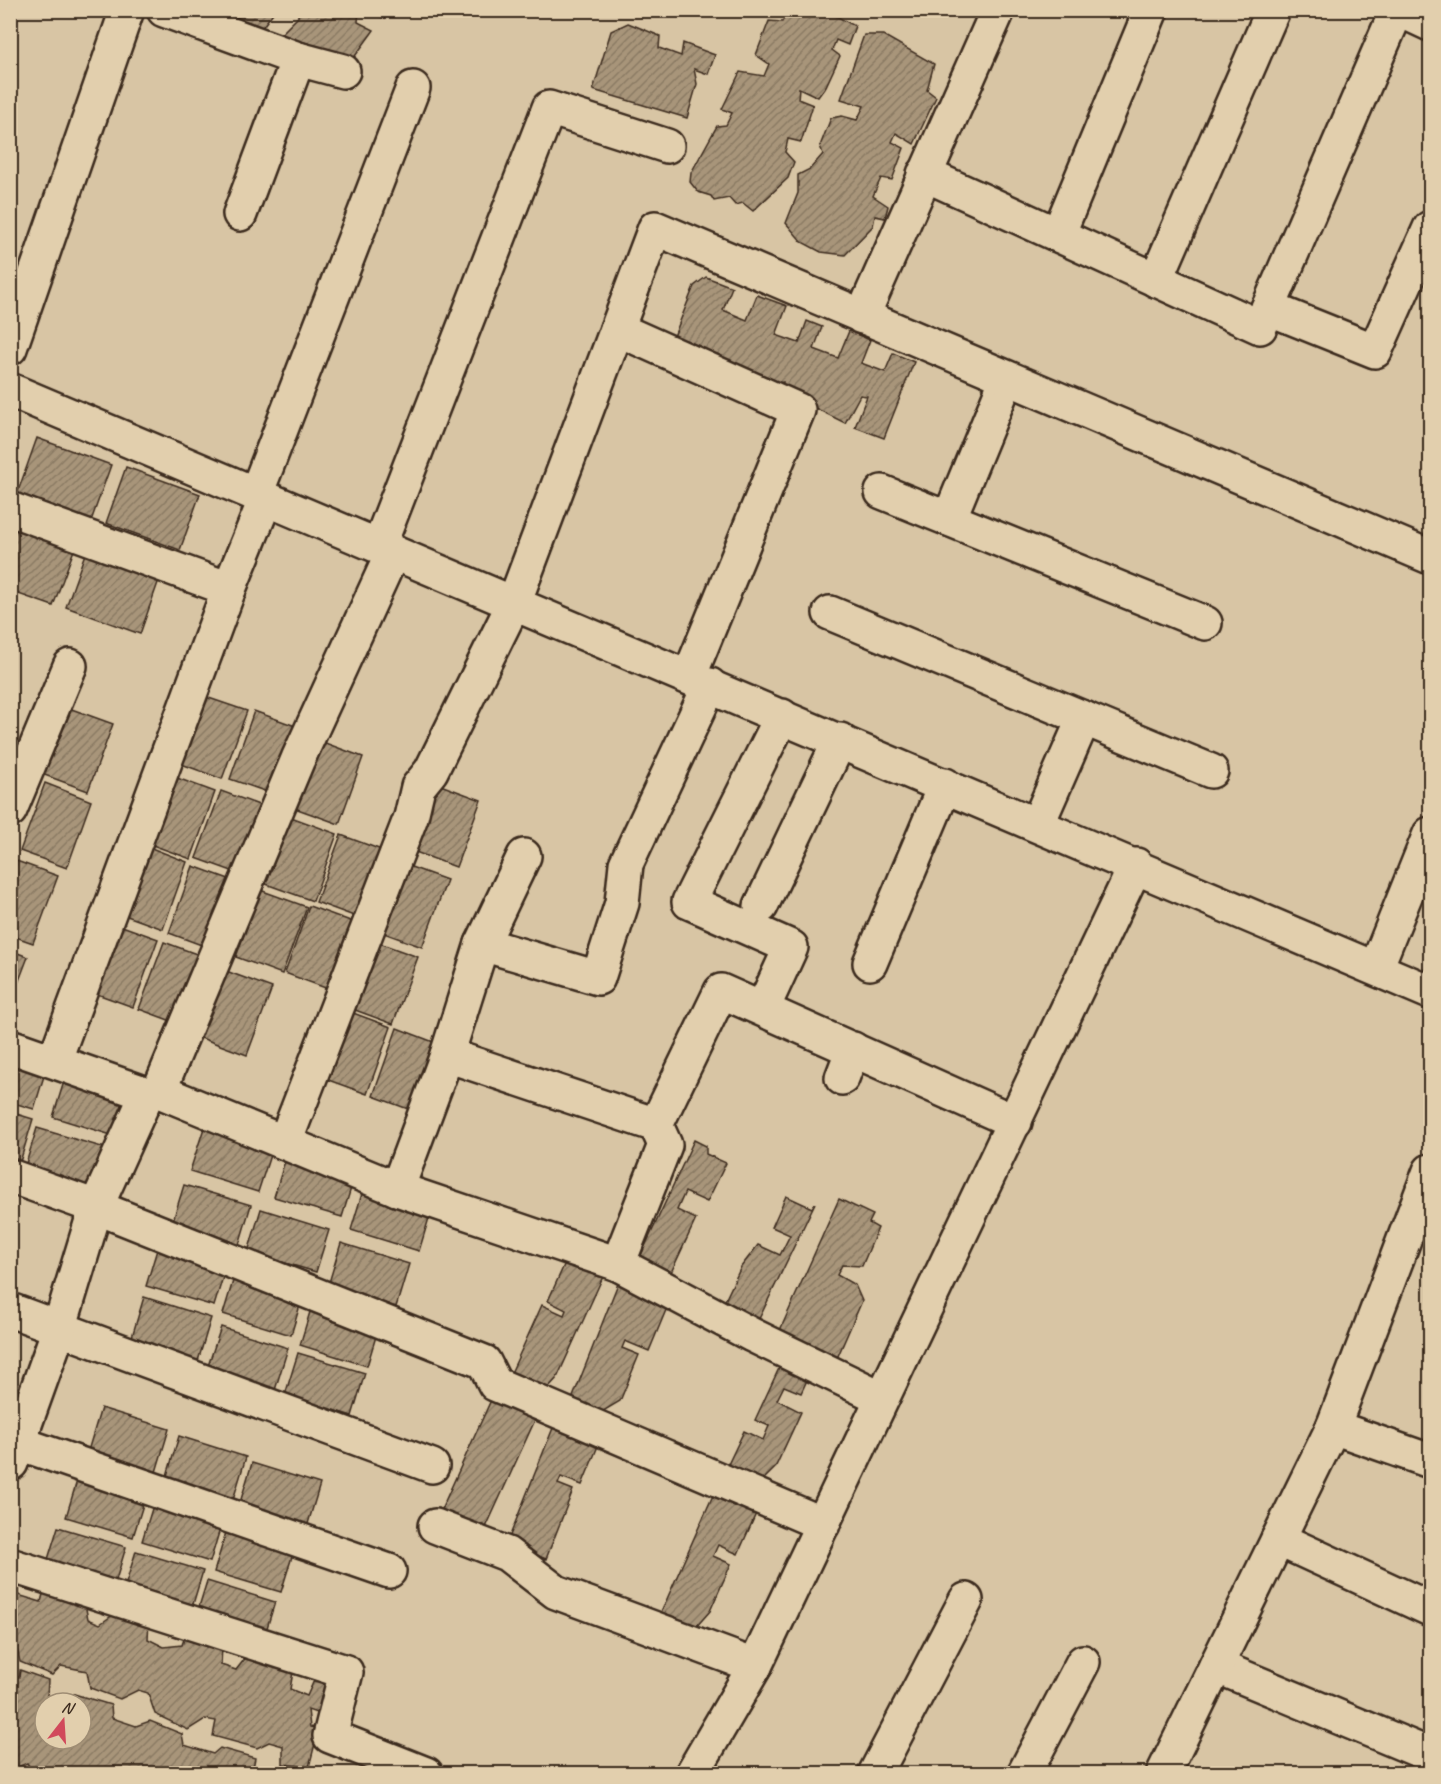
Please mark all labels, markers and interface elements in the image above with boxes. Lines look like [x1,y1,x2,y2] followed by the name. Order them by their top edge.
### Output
[33,1691,93,1751] north arrow
[59,1697,78,1720] text: N

